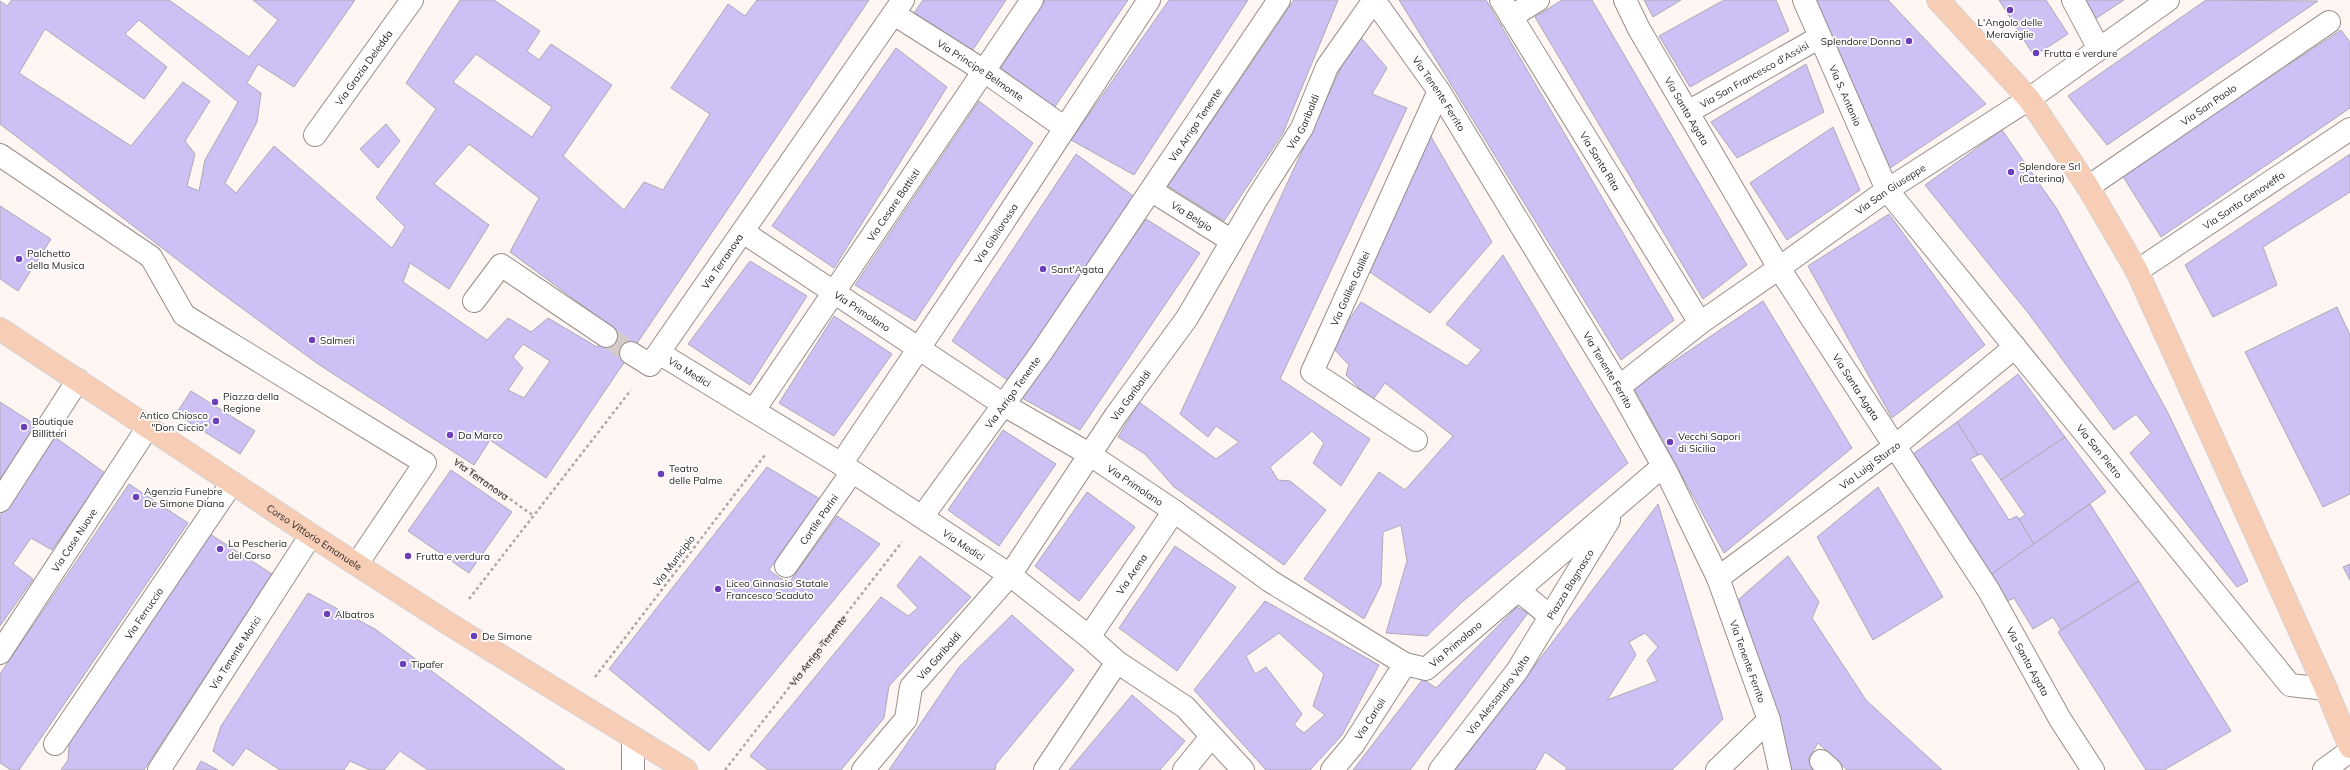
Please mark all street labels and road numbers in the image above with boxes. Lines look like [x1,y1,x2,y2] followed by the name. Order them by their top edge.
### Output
[332,27,395,108] street label: Via Grazia Deledda
[935,36,1026,104] street label: Via Principe Belmonte
[1697,38,1811,111] street label: Via San Francesco d'Assisi
[1410,54,1468,134] street label: Via Tenente Ferrito
[1827,63,1865,128] street label: Via S. Antonio
[1662,74,1712,147] street label: Via Santa Agata
[2178,81,2239,128] street label: Via San Paolo
[1165,85,1224,164] street label: Via Arrigo Tenente
[1284,92,1322,152] street label: Via Garibaldi
[1577,129,1623,193] street label: Via Santa Rita
[1853,161,1928,217] street label: Via San Giuseppe
[864,166,923,244] street label: Via Cesare Battisti
[2200,168,2287,232] street label: Via Santa Genoveffa
[1169,198,1215,234] street label: Via Belgio
[971,201,1021,266] street label: Via Gibilorossa
[698,231,746,291] street label: Via Terranova
[1327,249,1372,328] street label: Via Galileo Galilei
[832,288,893,335] street label: Via Primolano
[1580,329,1636,411] street label: Via Tenente Ferrito
[1830,351,1883,423] street label: Via Santa Agata
[666,354,714,390] street label: Via Medici
[982,354,1043,431] street label: Via Arrigo Tenente
[1108,367,1153,423] street label: Via Garibaldi
[2074,421,2126,481] street label: Via San Pietro
[1837,438,1903,492] street label: Via Luigi Sturzo
[451,455,512,503] street label: Via Terranova
[1105,462,1166,509] street label: Via Primolano
[796,491,841,547] street label: Cortile Parini
[264,501,365,573] street label: Corso Vittorio Emanuele
[48,506,99,574] street label: Via Case Nuove
[940,526,987,563] street label: Via Medici
[650,532,698,590] street label: Via Municipio
[1543,546,1596,622] street label: Piazza Bagnasco
[1113,551,1150,597] street label: Via Arena
[121,585,166,642] street label: Via Ferruccio
[206,613,264,692] street label: Via Tenente Morici
[786,613,849,689] street label: Via Arrigo Tenente
[1426,618,1484,670] street label: Via Primolano
[1727,618,1769,705] street label: Via Tenente Ferrito
[2004,625,2052,698] street label: Via Santa Agata
[914,629,964,682] street label: Via Garibaldi
[1463,652,1532,737] street label: Via Alessandro Volta
[1352,695,1388,742] street label: Via Carioli

